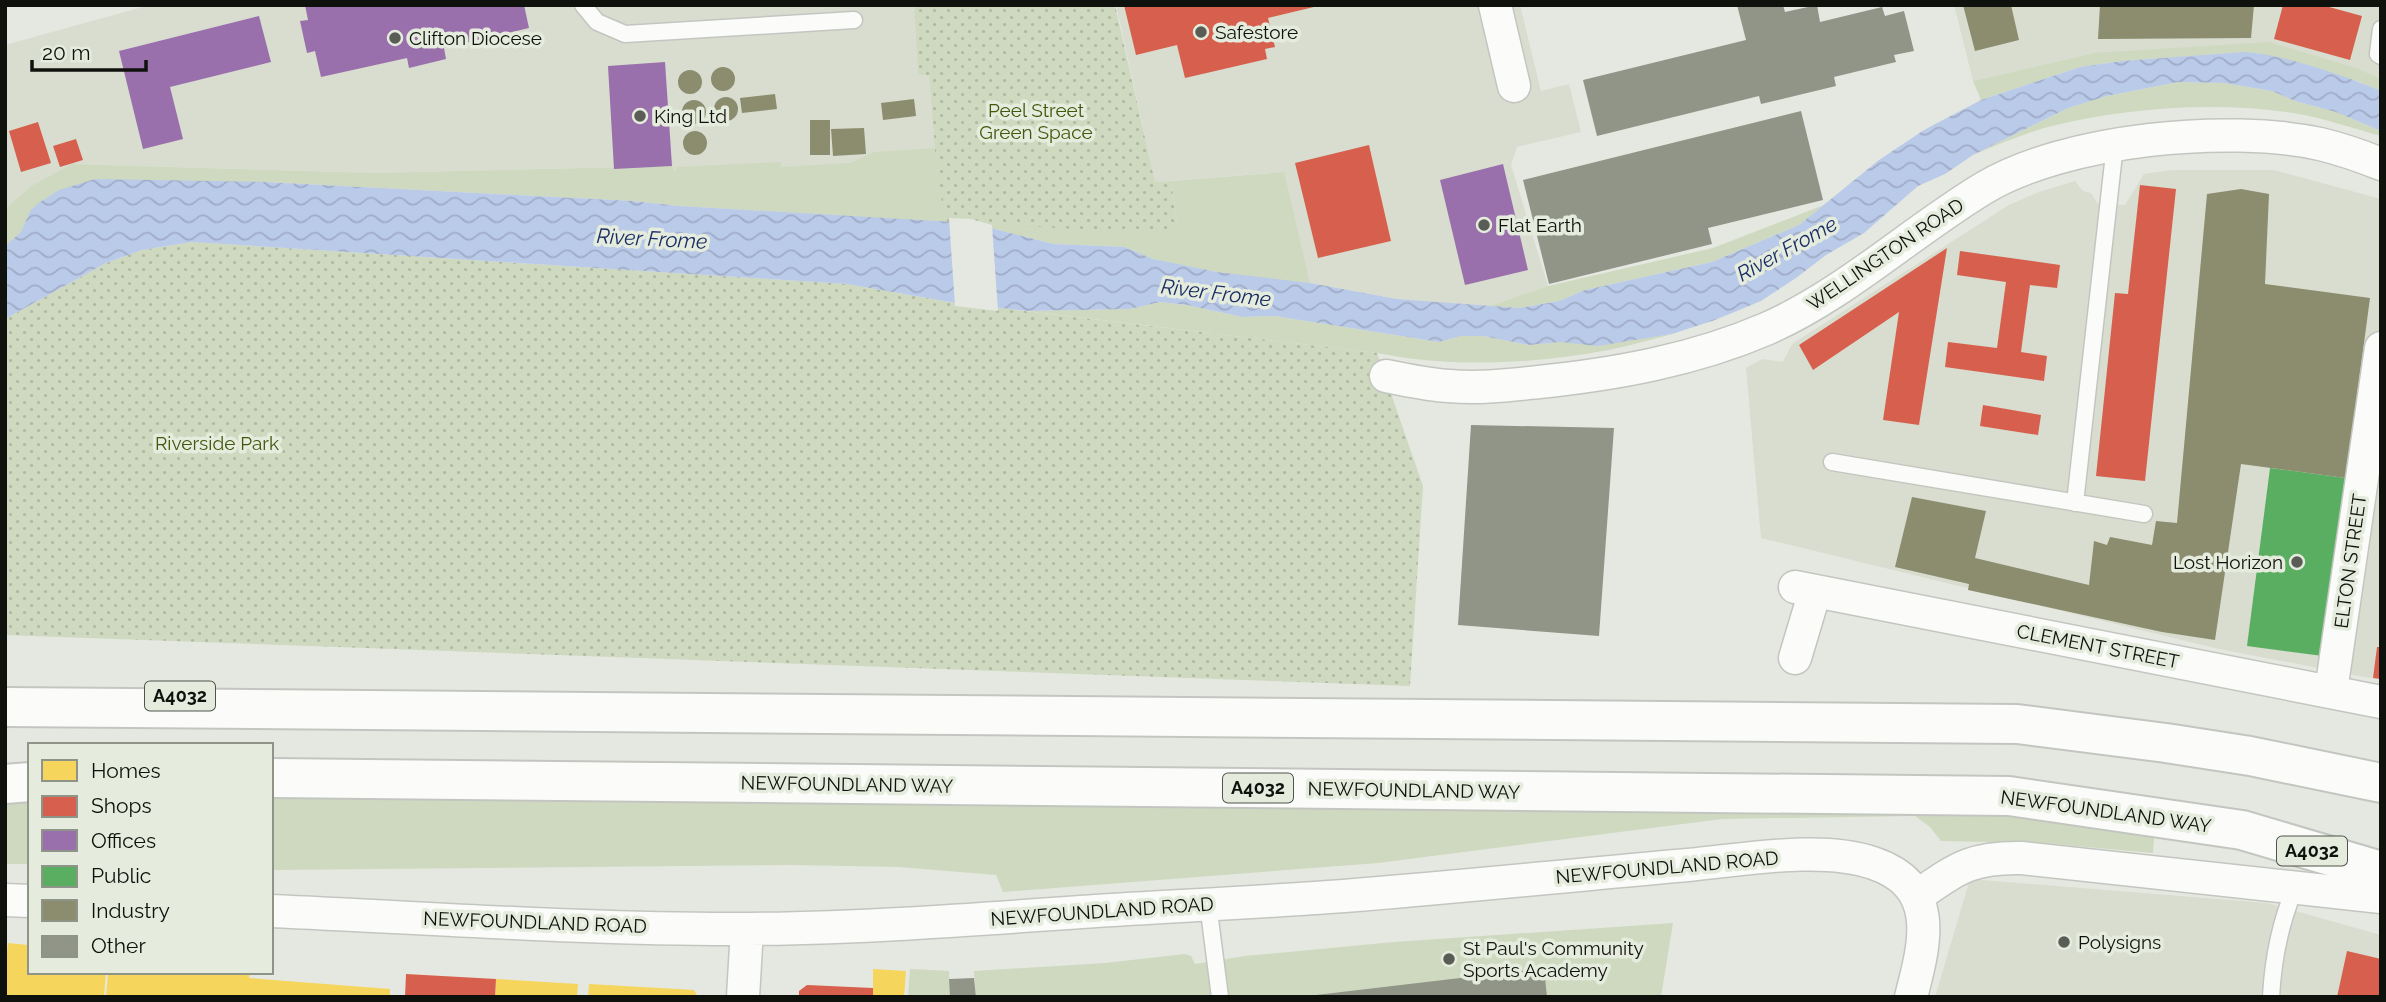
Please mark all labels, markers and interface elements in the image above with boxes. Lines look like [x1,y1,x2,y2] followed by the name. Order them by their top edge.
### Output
[1215,21,1298,43] place label: Safestore
[1193,24,1209,40] marker: Safestore
[409,27,542,49] place label: Clifton Diocese
[32,28,145,72] scale bar
[387,30,403,46] marker: Clifton Diocese
[42,40,90,65] text: 20 m
[979,99,1093,143] park label: Peel Street Green Space
[654,105,727,127] place label: King Ltd
[632,108,648,124] marker: King Ltd
[1803,193,1967,315] street label: WELLINGTON ROAD
[1732,211,1841,286] water label: River Frome
[1498,214,1582,236] place label: Flat Earth
[1476,217,1492,233] marker: Flat Earth
[596,223,708,254] water label: River Frome
[1160,273,1273,312] water label: River Frome
[155,432,279,454] park label: Riverside Park
[2330,492,2370,630] street label: ELTON STREET
[2173,551,2283,573] place label: Lost Horizon
[2289,554,2305,570] marker: Lost Horizon
[2015,619,2181,673] street label: CLEMENT STREET
[145,682,215,710] road number: A4032
[28,743,273,974] legend
[91,758,161,783] text: Homes
[740,771,954,797] street label: NEWFOUNDLAND WAY
[1223,774,1293,802] road number: A4032
[1307,777,1521,803] street label: NEWFOUNDLAND WAY
[1999,785,2213,837] street label: NEWFOUNDLAND WAY
[91,793,152,818] text: Shops
[91,828,156,853] text: Offices
[2277,836,2347,866] road number: A4032
[1555,846,1779,888] street label: NEWFOUNDLAND ROAD
[91,863,151,888] text: Public
[990,892,1214,930] street label: NEWFOUNDLAND ROAD
[91,898,170,923] text: Industry
[423,907,647,937] street label: NEWFOUNDLAND ROAD
[2078,931,2161,953] place label: Polysigns
[91,933,146,958] text: Other
[2056,934,2072,950] marker: Polysigns
[1463,937,1644,981] place label: St Paul's Community Sports Academy
[1441,951,1457,967] marker: St Paul's Community Sports Academy

